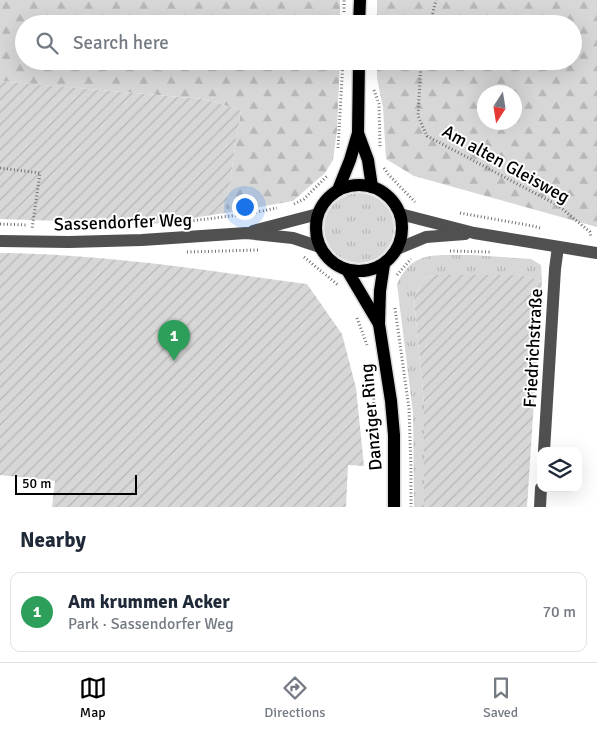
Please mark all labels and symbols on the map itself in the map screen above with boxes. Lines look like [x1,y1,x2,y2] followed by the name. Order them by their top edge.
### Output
[477,85,522,130] north arrow
[439,120,573,208] street label: Am alten Gleisweg
[232,194,258,220] your location
[53,209,193,235] street label: Sassendorfer Weg
[519,288,547,408] street label: Friedrichstraße
[158,320,190,361] pin: 1
[355,363,387,471] street label: Danziger Ring
[15,472,138,495] scale bar

